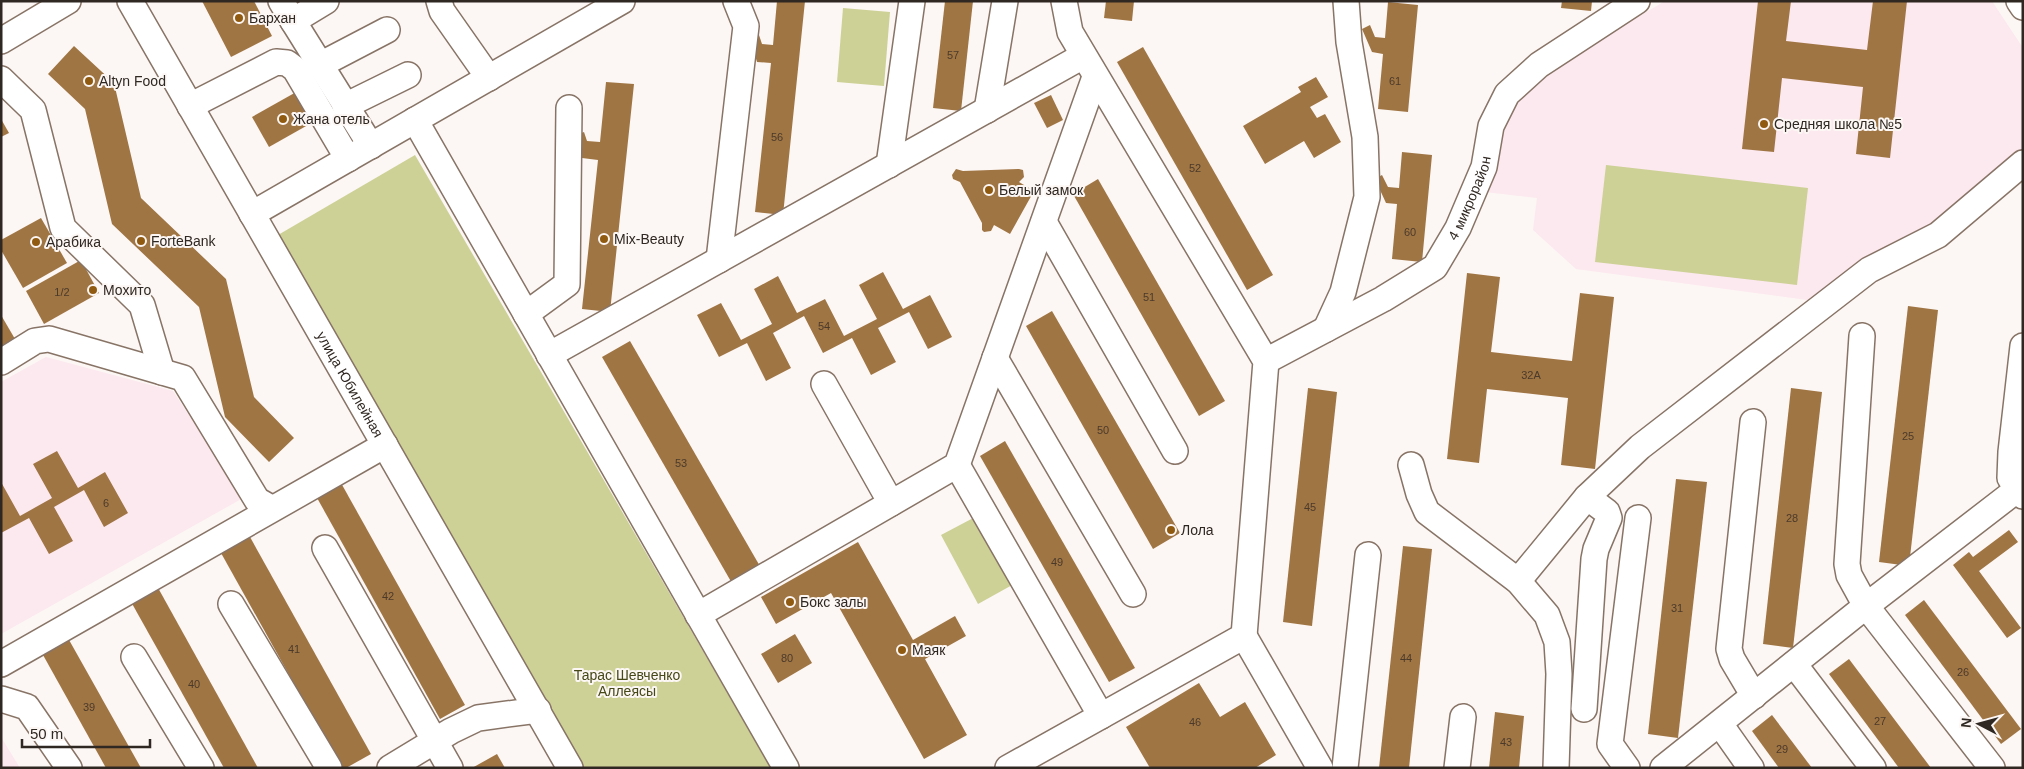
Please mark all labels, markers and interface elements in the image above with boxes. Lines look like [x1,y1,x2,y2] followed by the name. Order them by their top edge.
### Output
[249,10,296,26] place label: Бархан
[233,12,245,24] marker: Бархан
[947,49,959,61] house number: 57
[99,73,166,89] place label: Altyn Food
[83,75,95,87] marker: Altyn Food
[1389,75,1401,87] house number: 61
[293,111,370,127] place label: Жана отель
[277,113,289,125] marker: Жана отель
[1774,116,1902,132] place label: Средняя школа №5
[1758,118,1770,130] marker: Средняя школа №5
[771,131,783,143] house number: 56
[1445,155,1494,243] street label: 4 микрорайон
[1189,162,1201,174] house number: 52
[999,182,1084,198] place label: Белый замок
[983,184,995,196] marker: Белый замок
[1404,226,1416,238] house number: 60
[614,231,684,247] place label: Mix-Beauty
[151,233,217,249] place label: ForteBank
[598,233,610,245] marker: Mix-Beauty
[46,234,101,250] place label: Арабика
[135,235,147,247] marker: ForteBank
[30,236,42,248] marker: Арабика
[103,282,152,298] place label: Мохито
[87,284,99,296] marker: Мохито
[54,286,70,298] house number: 1/2
[1143,291,1155,303] house number: 51
[818,320,830,332] house number: 54
[313,329,387,440] street label: улица Юбилейная
[1521,369,1541,381] house number: 32А
[1097,424,1109,436] house number: 50
[1902,430,1914,442] house number: 25
[675,457,687,469] house number: 53
[103,497,109,509] house number: 6
[1304,501,1316,513] house number: 45
[1786,512,1798,524] house number: 28
[1181,522,1214,538] place label: Лола
[1165,524,1177,536] marker: Лола
[1051,556,1063,568] house number: 49
[382,590,394,602] house number: 42
[800,594,867,610] place label: Бокс залы
[784,596,796,608] marker: Бокс залы
[1671,602,1683,614] house number: 31
[912,642,946,658] place label: Маяк
[288,643,300,655] house number: 41
[896,644,908,656] marker: Маяк
[781,652,793,664] house number: 80
[1400,652,1412,664] house number: 44
[1957,666,1969,678] house number: 26
[574,667,680,699] park label: Тарас Шевченко Аллеясы
[188,678,200,690] house number: 40
[1954,699,2004,749] north arrow
[83,701,95,713] house number: 39
[1874,715,1886,727] house number: 27
[22,716,150,748] scale bar
[1189,716,1201,728] house number: 46
[1958,717,1975,729] text: N
[30,725,63,742] text: 50 m
[1500,736,1512,748] house number: 43
[1776,743,1788,755] house number: 29

